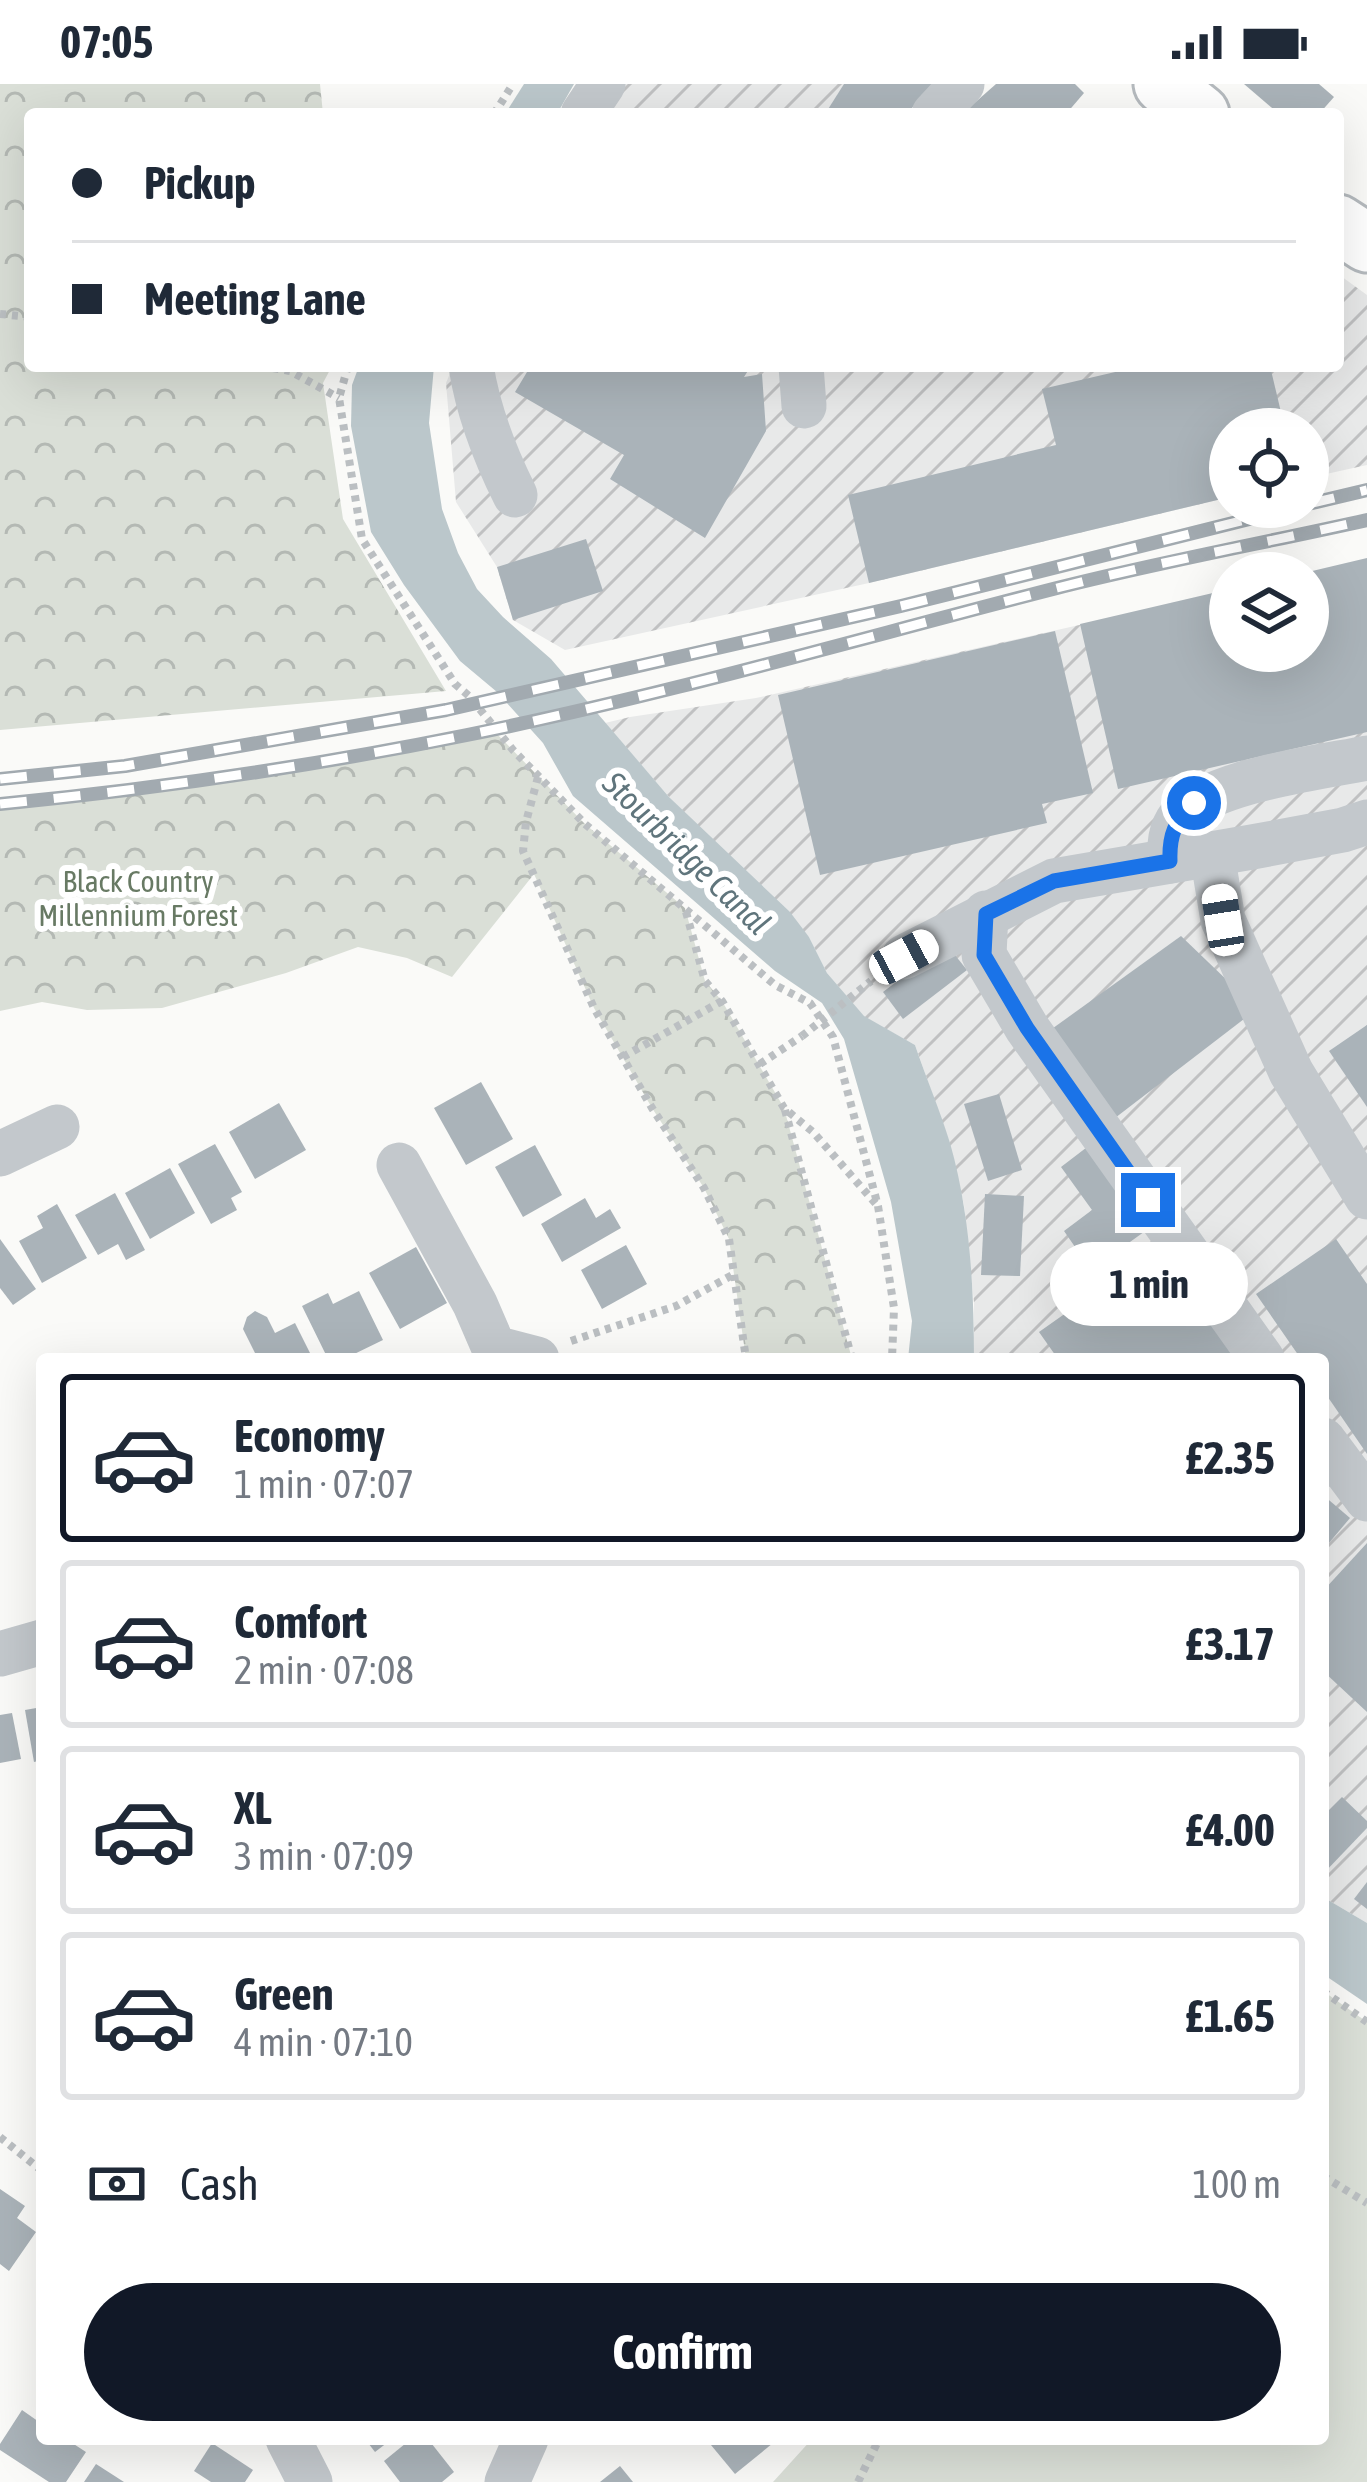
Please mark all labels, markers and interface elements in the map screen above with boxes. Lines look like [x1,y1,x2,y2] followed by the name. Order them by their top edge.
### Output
[60,16,154,68] text: 07:05
[144,157,255,209] text: Pickup
[144,273,366,325] text: Meeting Lane
[1209,408,1329,672] map controls
[1209,408,1329,528] button: locate
[1209,552,1329,672] button: layers
[595,763,778,942] water label: Stourbridge Canal
[1167,776,1221,830] route start
[38,864,238,932] park label: Black Country Millennium Forest
[1200,882,1246,958] car
[864,924,944,990] car
[1121,1173,1175,1227] route end
[1049,1242,1247,1326] callout: 1 min
[1109,1262,1189,1306] text: 1 min
[90,1404,198,1512] icon: car
[234,1410,385,1462] text: Economy
[1185,1432,1275,1484] text: £2.35
[234,1462,414,1506] text: 1 min · 07:07
[90,1590,198,1698] icon: car
[234,1596,367,1648] text: Comfort
[1185,1618,1275,1670] text: £3.17
[234,1648,414,1692] text: 2 min · 07:08
[90,1776,198,1884] icon: car
[234,1782,272,1834] text: XL
[1185,1804,1275,1856] text: £4.00
[234,1834,414,1878] text: 3 min · 07:09
[90,1962,198,2070] icon: car
[234,1968,334,2020] text: Green
[1185,1990,1275,2042] text: £1.65
[234,2020,413,2064] text: 4 min · 07:10
[84,2151,150,2217] icon: cash
[180,2158,259,2210] text: Cash
[1193,2162,1281,2206] text: 100 m
[84,2283,1281,2421] button: Confirm

